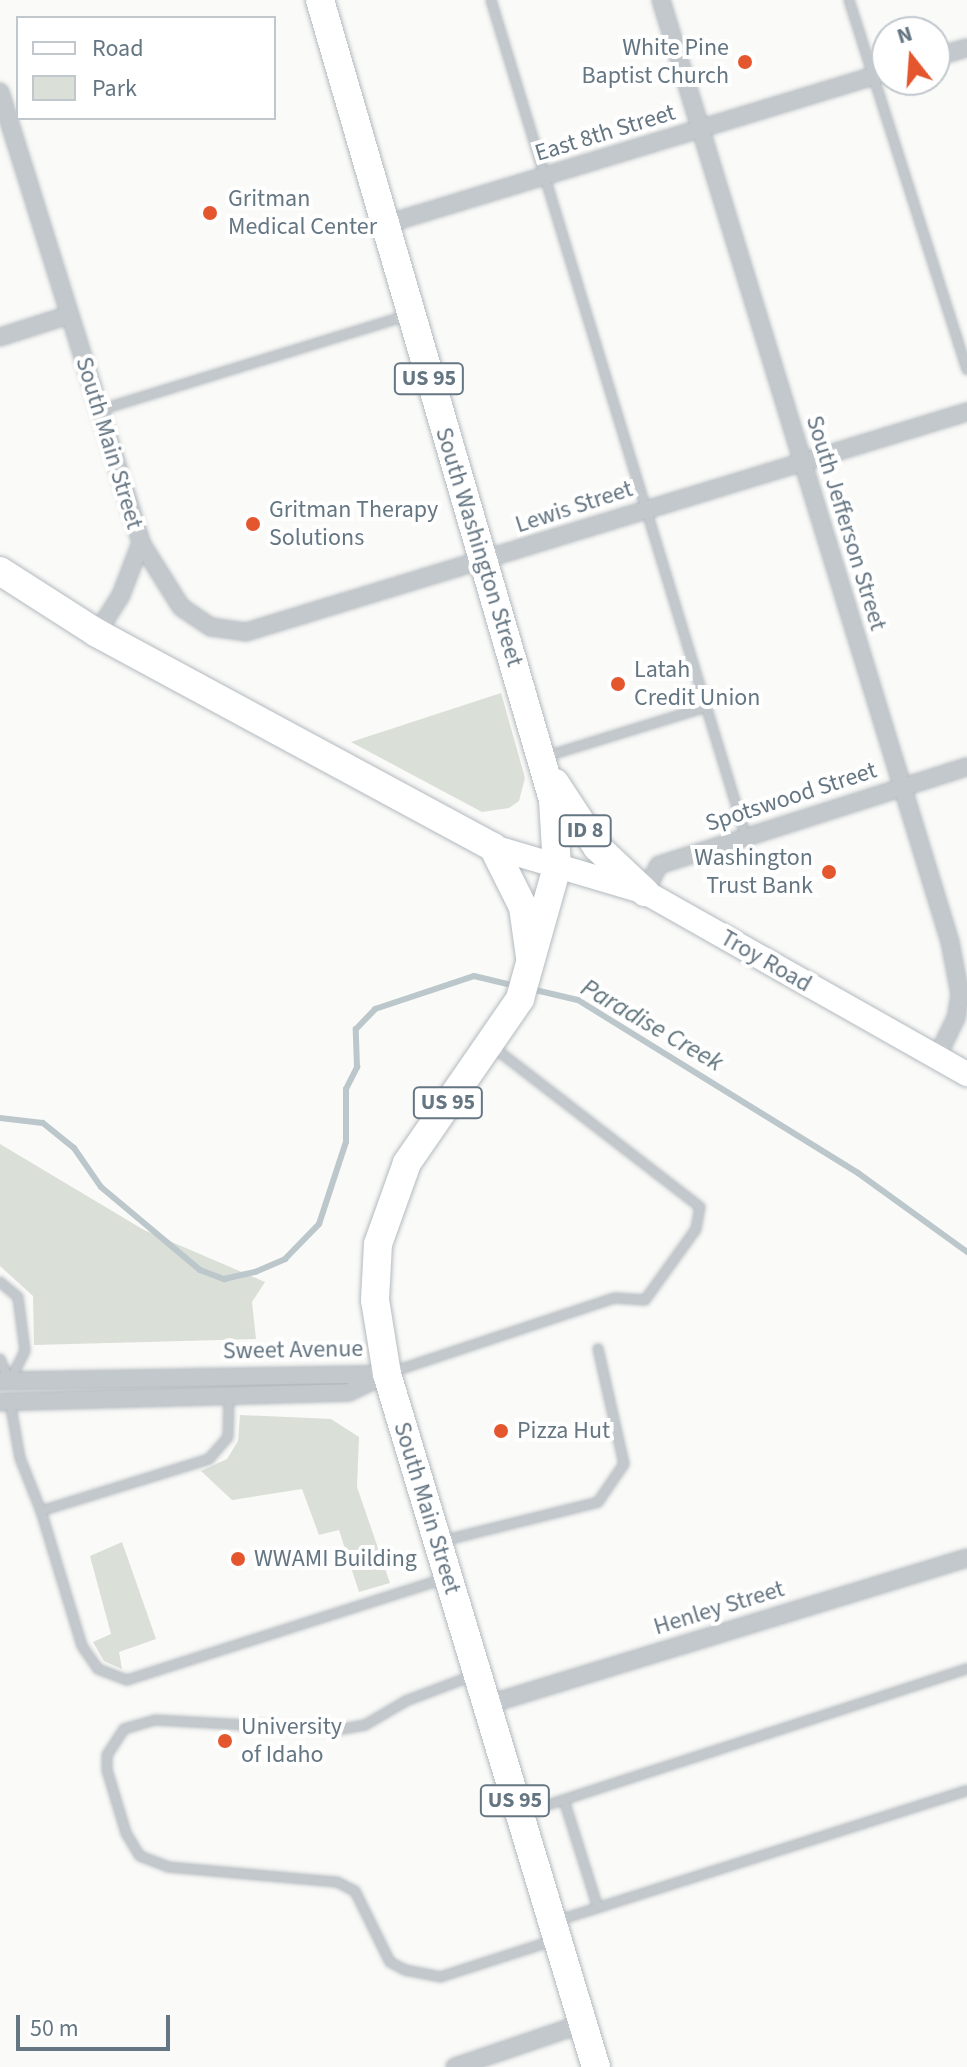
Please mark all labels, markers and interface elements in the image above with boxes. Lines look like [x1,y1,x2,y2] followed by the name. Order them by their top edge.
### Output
[16,16,276,120] legend
[871,16,951,96] north arrow
[893,18,916,52] text: N
[92,31,144,66] text: Road
[581,34,729,90] place label: White Pine Baptist Church
[736,53,754,71] marker: White Pine Baptist Church
[92,71,137,106] text: Park
[531,98,679,168] street label: East 8th Street
[228,185,377,241] place label: Gritman Medical Center
[199,202,221,224] marker: Gritman Medical Center
[69,354,149,532] street label: South Main Street
[393,361,465,397] road number: US 95
[800,412,892,634] street label: South Jefferson Street
[429,424,529,670] street label: South Washington Street
[512,475,636,539] street label: Lewis Street
[269,496,438,552] place label: Gritman Therapy Solutions
[244,515,262,533] marker: Gritman Therapy Solutions
[634,656,760,712] place label: Latah Credit Union
[609,675,627,693] marker: Latah Credit Union
[702,756,880,838] street label: Spotswood Street
[557,813,613,849] road number: ID 8
[694,844,813,900] place label: Washington Trust Bank
[820,863,838,881] marker: Washington Trust Bank
[715,923,817,999] street label: Troy Road
[575,972,729,1078] water label: Paradise Creek
[412,1085,484,1121] road number: US 95
[223,1334,363,1366] street label: Sweet Avenue
[517,1417,610,1445] place label: Pizza Hut
[387,1419,467,1597] street label: South Main Street
[492,1422,510,1440] marker: Pizza Hut
[254,1545,417,1573] place label: WWAMI Building
[229,1550,247,1568] marker: WWAMI Building
[650,1574,788,1642] street label: Henley Street
[241,1713,342,1769] place label: University of Idaho
[216,1732,234,1750] marker: University of Idaho
[479,1783,551,1819] road number: US 95
[20,1999,174,2049] scale bar
[30,2011,79,2046] text: 50 m

